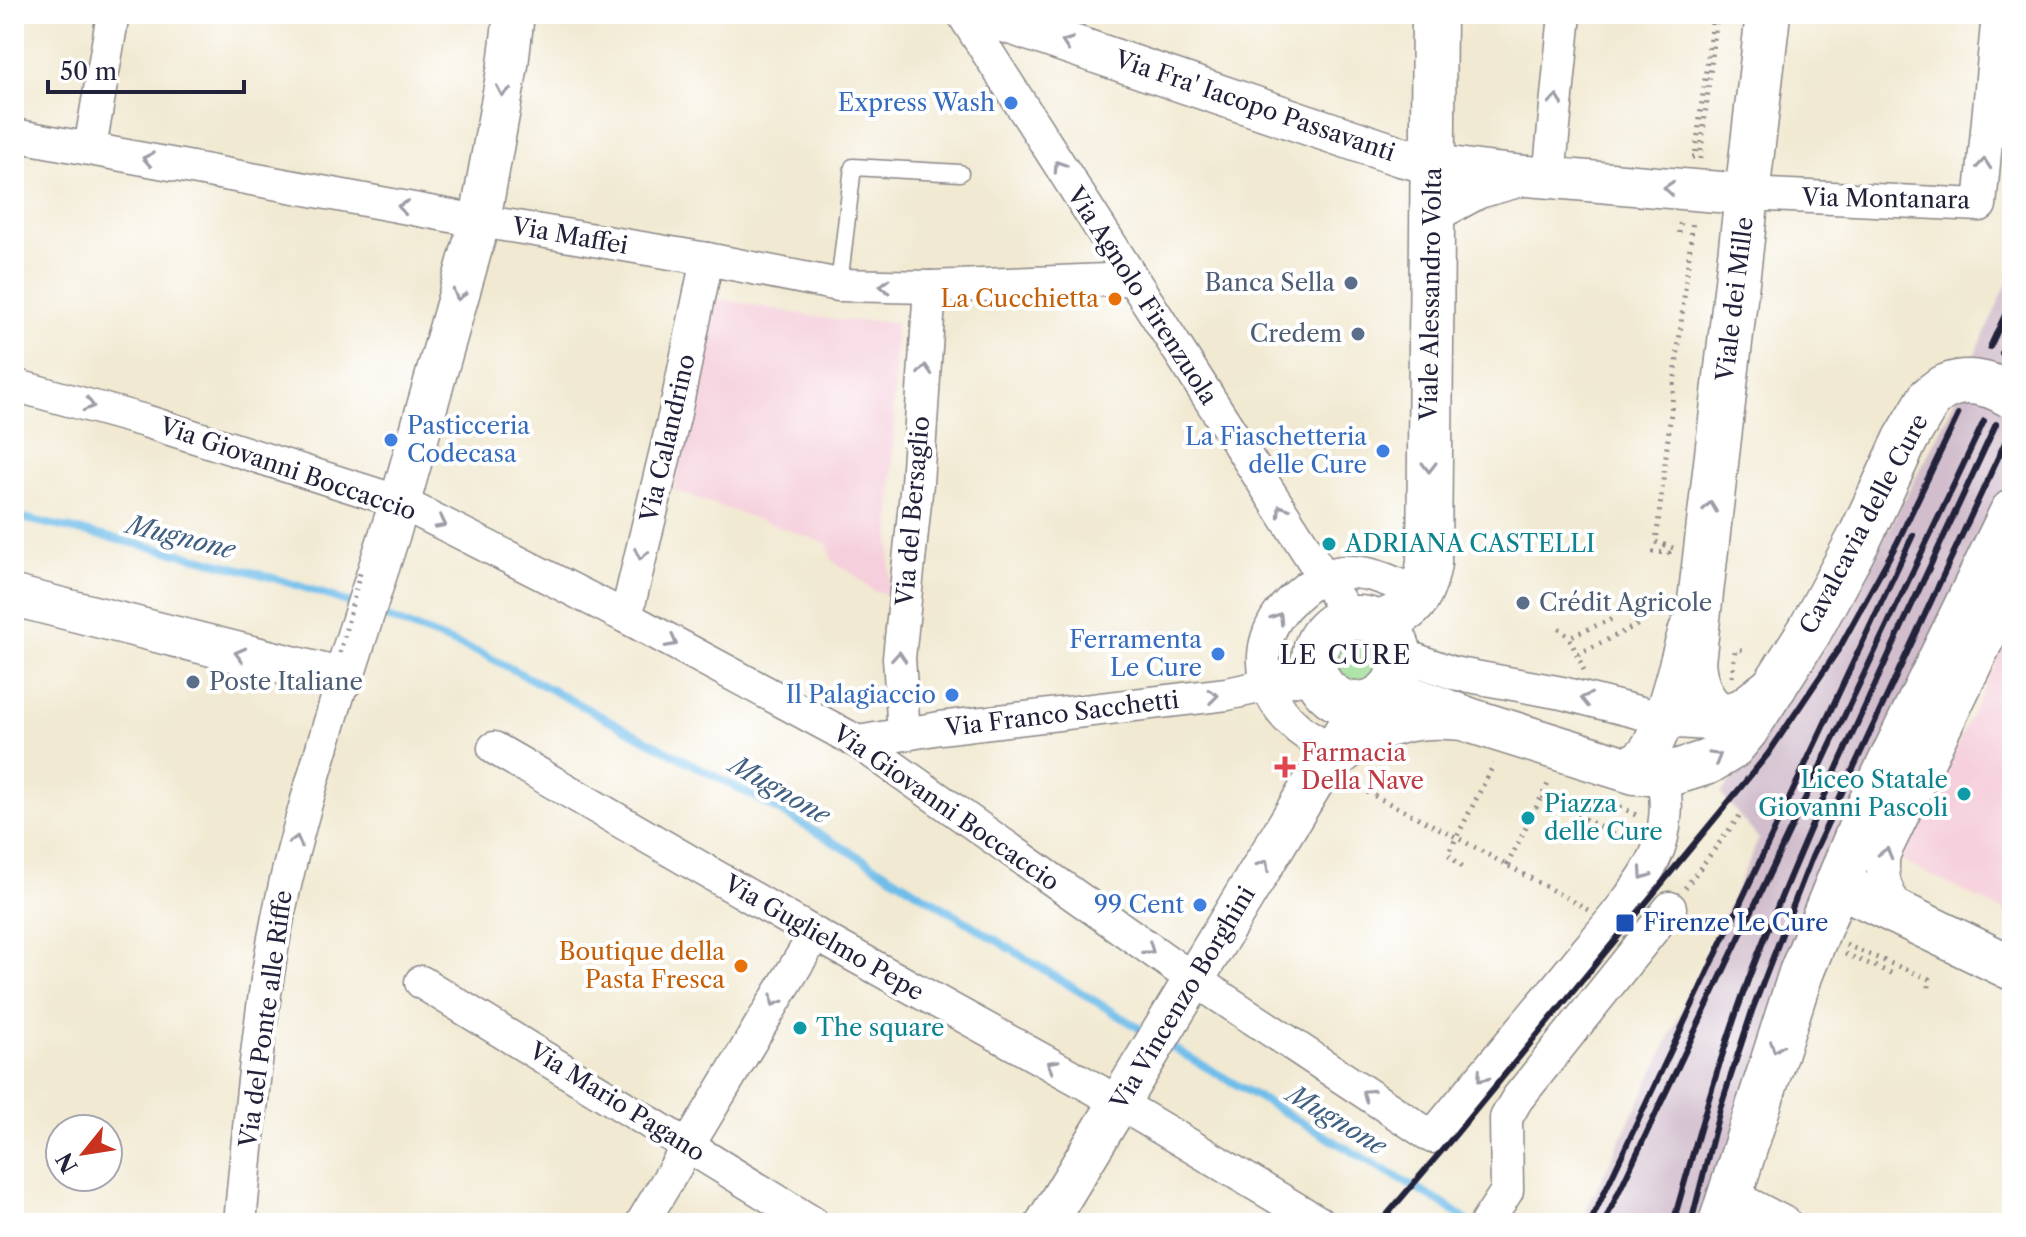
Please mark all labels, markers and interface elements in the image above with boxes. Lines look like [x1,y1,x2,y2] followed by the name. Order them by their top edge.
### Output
[1061,36,1075,52] one-way arrow
[48,44,244,94] scale bar
[1110,44,1399,167] street label: Via Fra' Iacopo Passavanti
[60,57,117,86] text: 50 m
[496,84,513,98] one-way arrow
[838,88,995,117] place label: Express Wash
[1548,93,1565,106] one-way arrow
[1002,94,1020,112] marker: Express Wash
[142,151,155,168] one-way arrow
[1975,157,1992,170] one-way arrow
[1054,160,1069,175] one-way arrow
[1414,167,1447,422] street label: Viale Alessandro Volta
[1662,180,1675,197] one-way arrow
[1061,181,1224,410] street label: Via Agnolo Firenzuola
[1801,183,1971,214] street label: Via Montanara
[397,200,410,217] one-way arrow
[509,211,630,260] street label: Via Maffei
[1710,215,1759,384] street label: Viale dei Mille
[1204,268,1335,297] place label: Banca Sella
[1342,274,1360,292] marker: Banca Sella
[878,277,891,295] one-way arrow
[941,284,1099,313] place label: La Cucchietta
[452,288,468,301] one-way arrow
[1106,290,1124,308] marker: La Cucchietta
[1250,319,1342,348] place label: Credem
[1349,325,1367,343] marker: Credem
[634,351,701,525] street label: Via Calandrino
[916,363,933,376] one-way arrow
[82,396,96,413] one-way arrow
[1793,409,1934,639] street label: Cavalcavia delle Cure
[155,411,420,526] street label: Via Giovanni Boccaccio
[407,411,530,468] place label: Pasticceria Codecasa
[890,415,935,608] street label: Via del Bersaglio
[1185,422,1367,479] place label: La Fiaschetteria delle Cure
[382,431,400,449] marker: Pasticceria Codecasa
[1374,442,1392,460] marker: La Fiaschetteria delle Cure
[1420,461,1438,474] one-way arrow
[1702,500,1719,513] one-way arrow
[1277,505,1292,519] one-way arrow
[121,507,240,566] water label: Mugnone
[433,513,448,528] one-way arrow
[1344,529,1595,558] place label: ADRIANA CASTELLI
[1320,535,1338,553] marker: ADRIANA CASTELLI
[634,546,651,560] one-way arrow
[1539,588,1712,617] place label: Crédit Agricole
[1514,594,1532,612] marker: Crédit Agricole
[1268,612,1283,627] one-way arrow
[1069,625,1202,682] place label: Ferramenta Le Cure
[664,633,679,648] one-way arrow
[1280,639,1412,671] district label: LE CURE
[1209,645,1227,663] marker: Ferramenta Le Cure
[233,646,247,663] one-way arrow
[890,650,907,663] one-way arrow
[209,667,363,696] place label: Poste Italiane
[184,673,202,691] marker: Poste Italiane
[786,680,936,709] place label: Il Palagiaccio
[942,685,1180,742] street label: Via Franco Sacchetti
[943,686,961,704] marker: Il Palagiaccio
[1206,688,1220,705] one-way arrow
[1580,691,1594,708] one-way arrow
[827,718,1065,897] street label: Via Giovanni Boccaccio
[1301,738,1424,795] place label: Farmacia Della Nave
[722,747,837,832] water label: Mugnone
[1707,751,1721,767] one-way arrow
[1276,758,1294,776] marker: Farmacia Della Nave
[1758,765,1948,822] place label: Liceo Statale Giovanni Pascoli
[1955,785,1973,803] marker: Liceo Statale Giovanni Pascoli
[1544,789,1663,846] place label: Piazza delle Cure
[1519,809,1537,827] marker: Piazza delle Cure
[286,835,303,849] one-way arrow
[1876,847,1893,861] one-way arrow
[1254,859,1269,874] one-way arrow
[1639,865,1654,879] one-way arrow
[718,868,929,1007] street label: Via Guglielmo Pepe
[1104,881,1261,1116] street label: Via Vincenzo Borghini
[233,888,298,1150] street label: Via del Ponte alle Riffe
[1094,890,1185,919] place label: 99 Cent
[1191,896,1209,914] marker: 99 Cent
[1643,908,1828,937] place label: Firenze Le Cure
[1614,912,1636,934] marker: Firenze Le Cure
[559,937,725,994] place label: Boutique della Pasta Fresca
[1141,939,1155,954] one-way arrow
[732,957,750,975] marker: Boutique della Pasta Fresca
[769,992,785,1007] one-way arrow
[816,1013,944,1042] place label: The square
[791,1019,809,1037] marker: The square
[523,1035,710,1167] street label: Via Mario Pagano
[1769,1039,1785,1053] one-way arrow
[1046,1059,1060,1075] one-way arrow
[1477,1068,1492,1082] one-way arrow
[1279,1076,1394,1163] water label: Mugnone
[1362,1089,1376,1104] one-way arrow
[44,1113,124,1193] north arrow
[51,1148,84,1178] text: N

